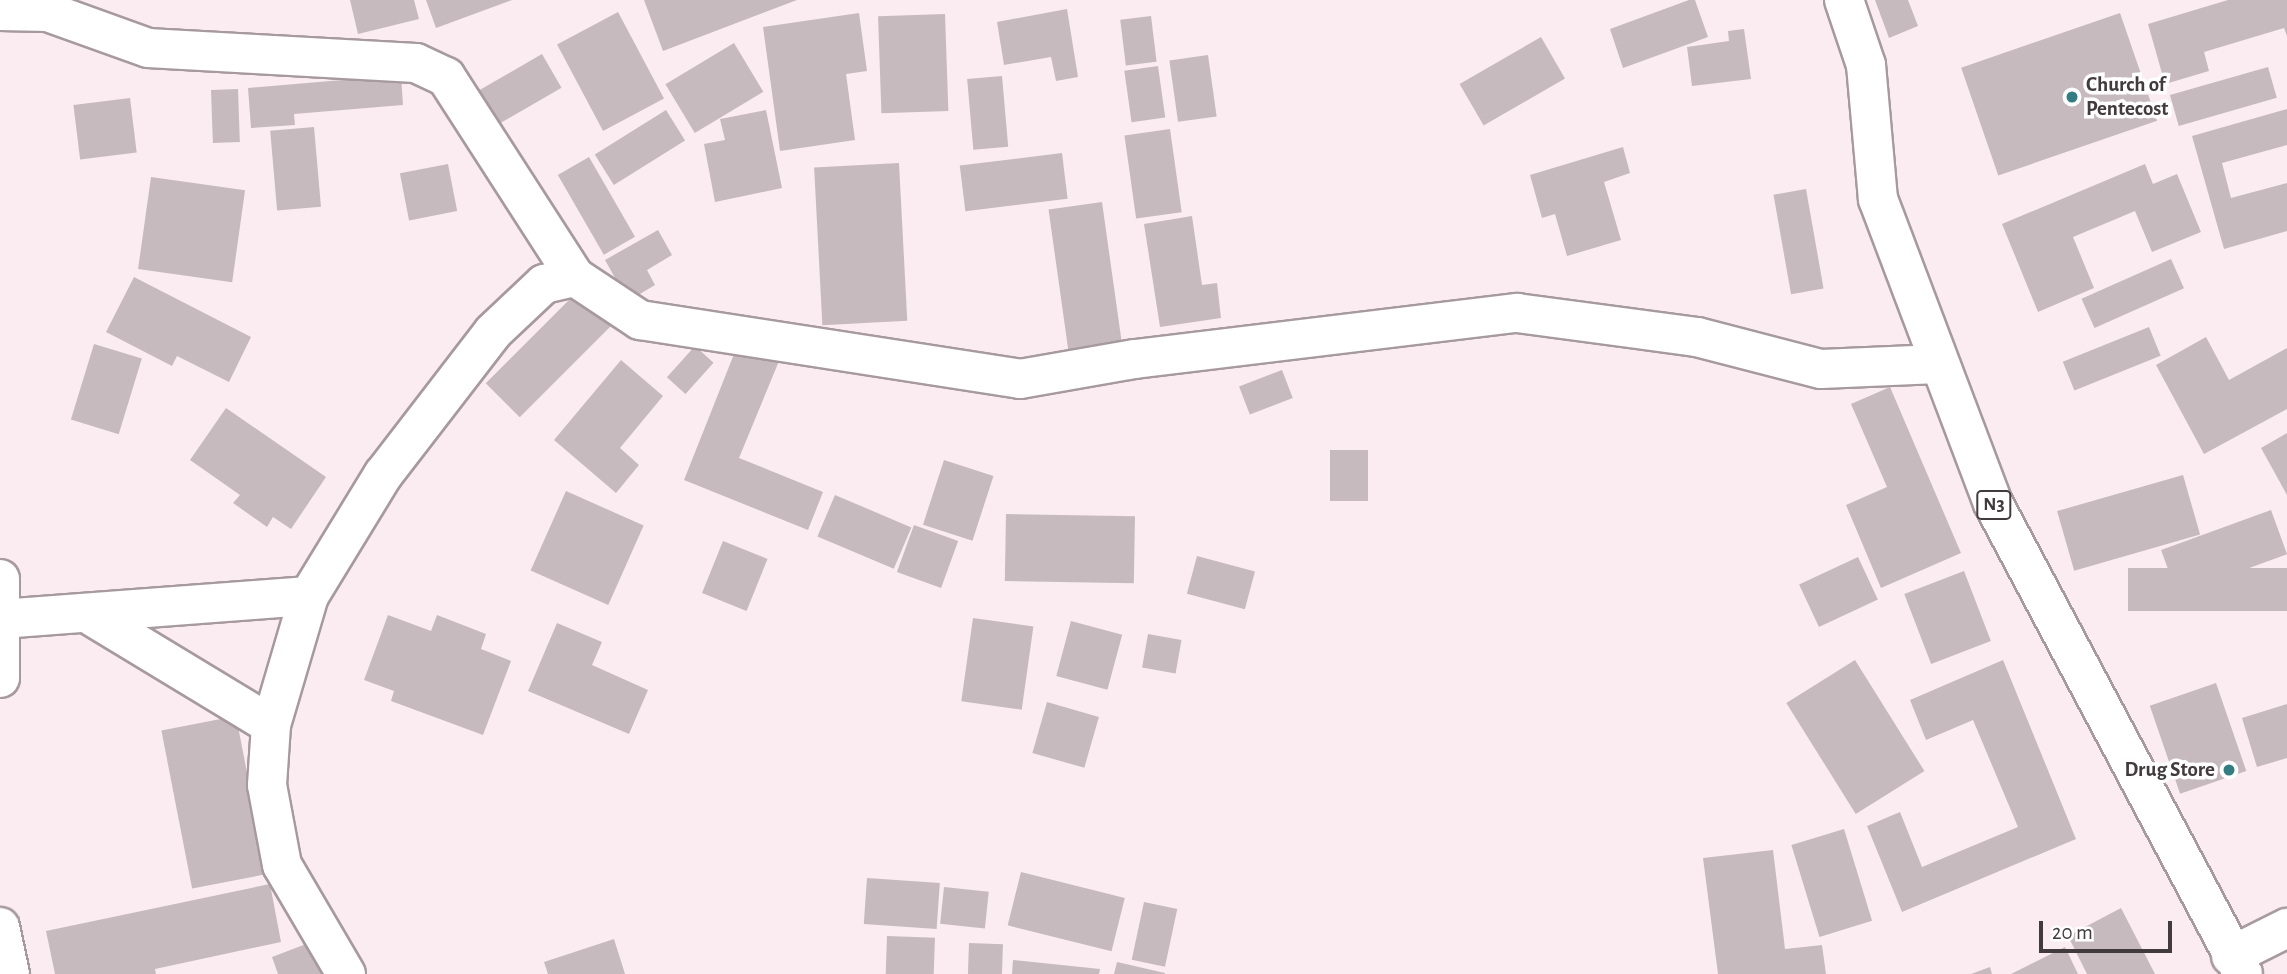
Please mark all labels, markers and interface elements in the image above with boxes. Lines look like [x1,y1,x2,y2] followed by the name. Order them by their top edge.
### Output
[2086,72,2168,122] place label: Church of Pentecost
[2064,89,2080,105] marker: Church of Pentecost
[1975,490,2013,520] road number: N3
[2124,757,2215,783] place label: Drug Store
[2221,762,2237,778] marker: Drug Store
[2042,908,2175,952] scale bar
[2052,922,2093,943] text: 20 m

